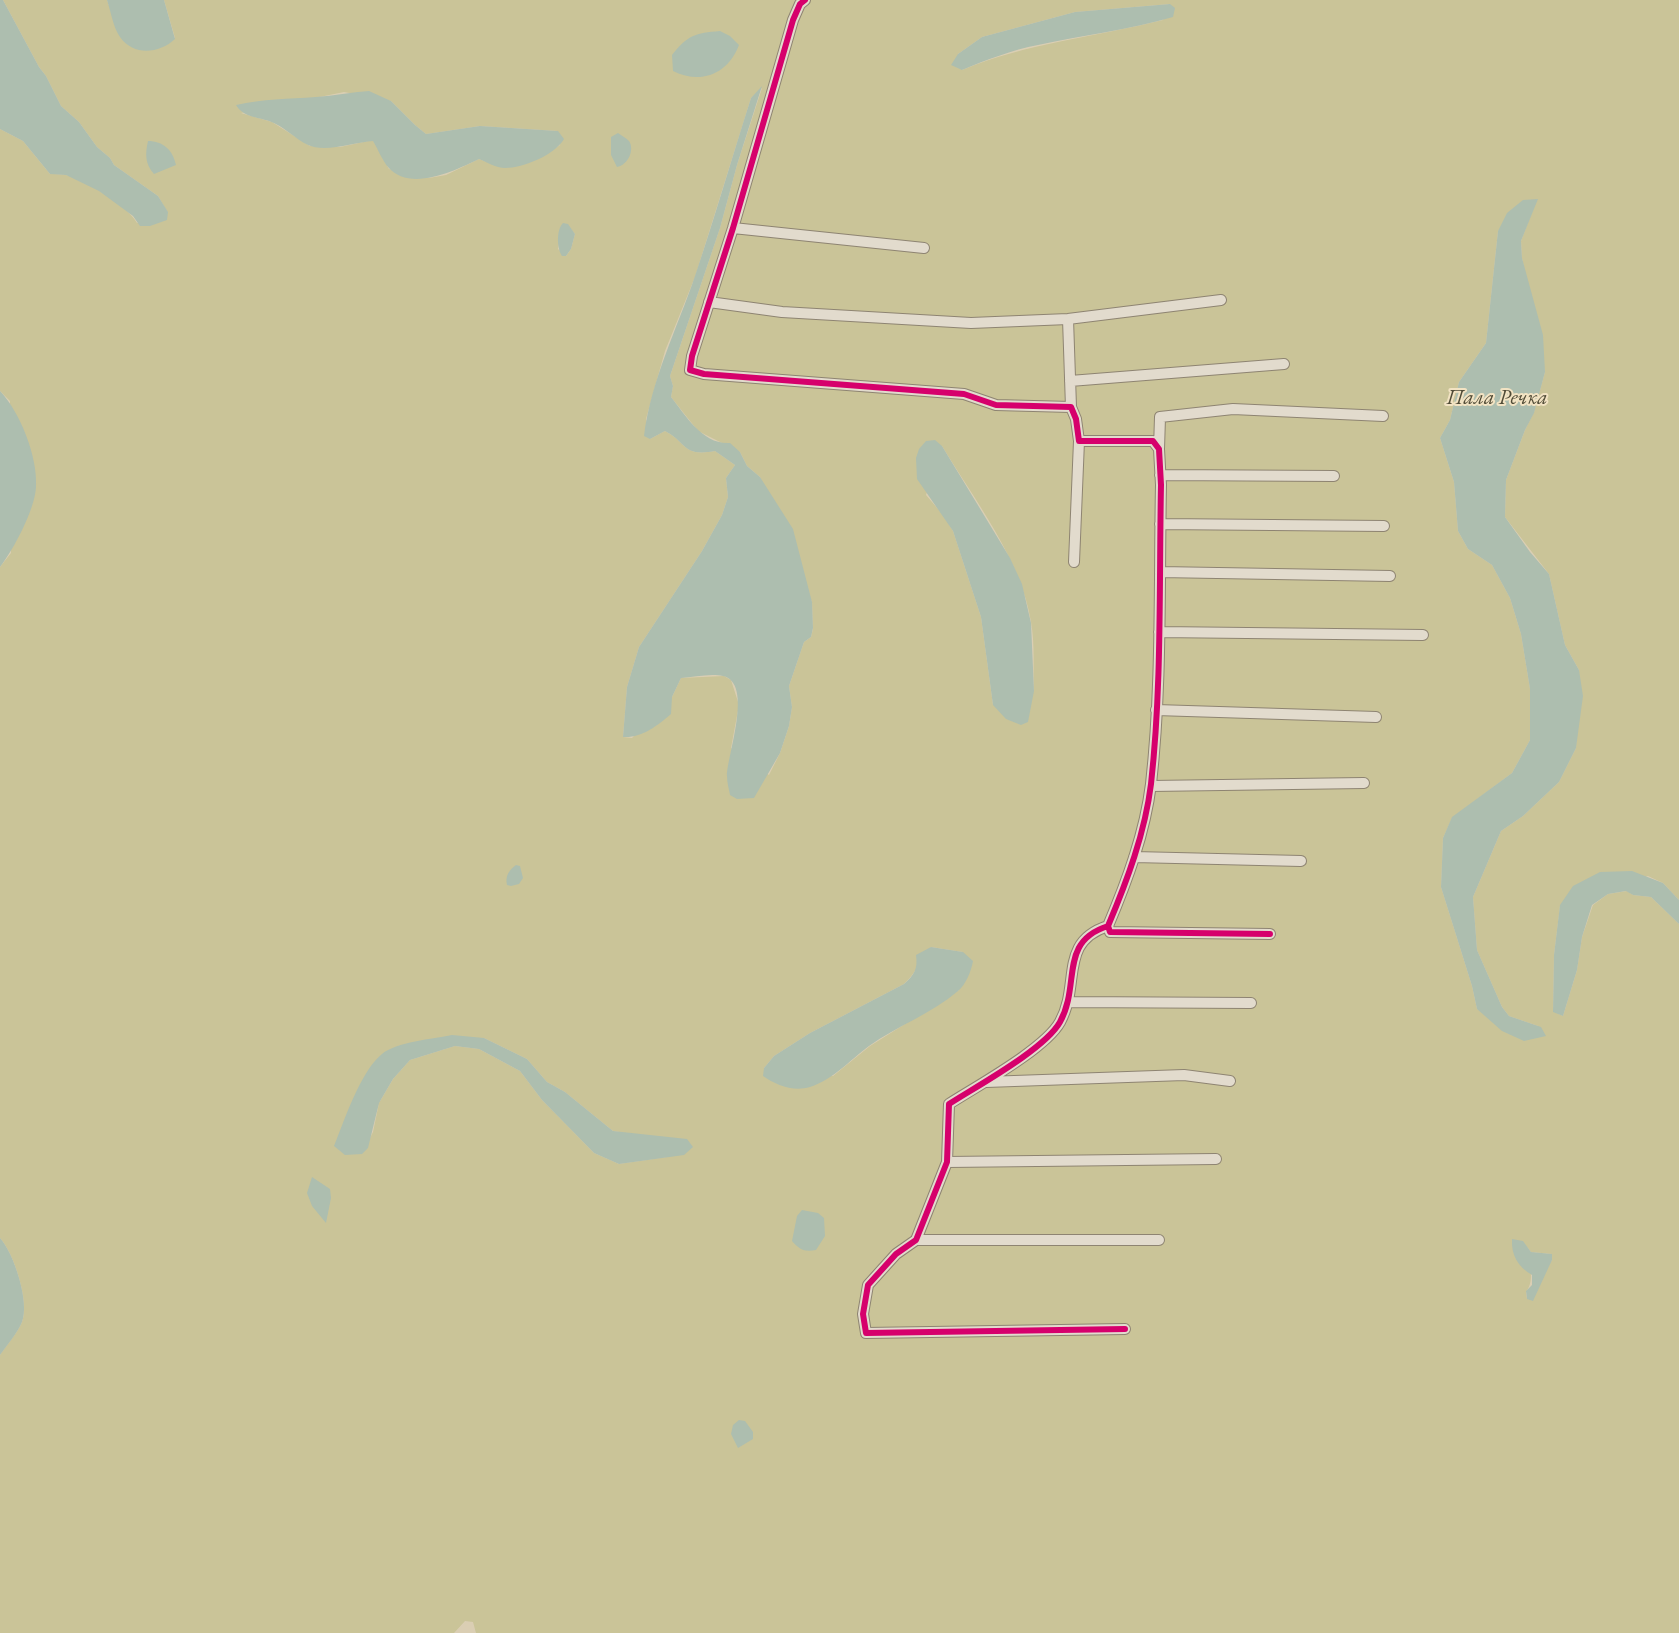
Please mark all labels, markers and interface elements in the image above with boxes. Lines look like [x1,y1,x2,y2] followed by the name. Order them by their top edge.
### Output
[1447,385,1547,411] water label: Пала Речка

